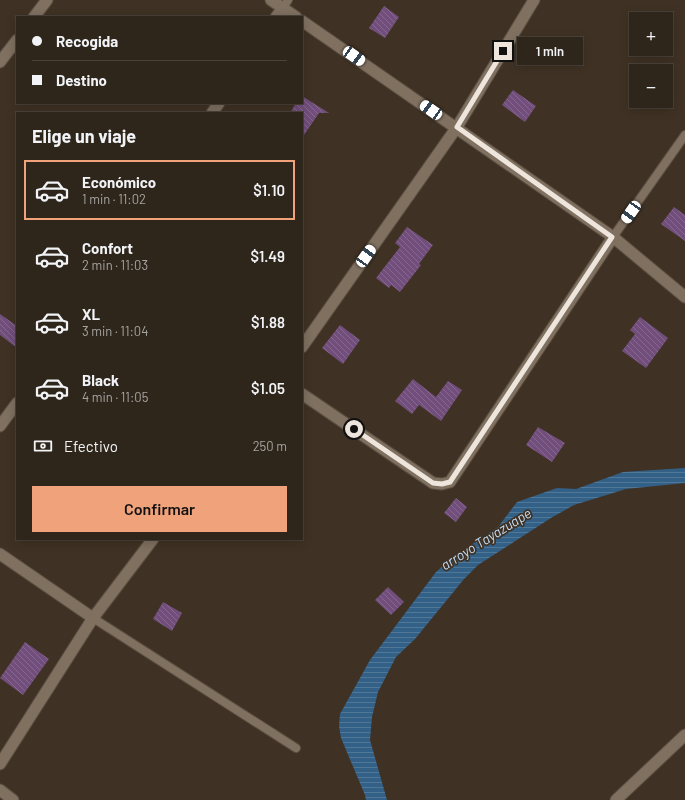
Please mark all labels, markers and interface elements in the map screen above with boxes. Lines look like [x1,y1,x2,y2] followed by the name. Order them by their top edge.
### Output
[629,12,673,108] map controls
[629,12,673,56] button: +
[56,32,118,50] text: Recogida
[517,37,583,65] callout: 1 min
[494,42,512,60] route end
[536,43,564,59] text: 1 min
[341,44,367,68] car
[629,64,673,108] button: −
[56,71,107,89] text: Destino
[418,98,444,122] car
[32,125,136,147] text: Elige un viaje
[34,172,70,208] icon: car
[82,173,156,191] text: Económico
[253,181,285,199] text: $1.10
[82,191,146,207] text: 1 min · 11:02
[619,199,643,225] car
[34,238,70,274] icon: car
[82,239,133,257] text: Confort
[354,243,378,269] car
[250,247,285,265] text: $1.49
[82,257,148,273] text: 2 min · 11:03
[34,304,70,340] icon: car
[82,305,100,323] text: XL
[251,313,285,331] text: $1.88
[82,323,148,339] text: 3 min · 11:04
[34,370,70,406] icon: car
[82,371,119,389] text: Black
[251,379,285,397] text: $1.05
[82,389,148,405] text: 4 min · 11:05
[345,420,363,438] route start
[32,435,54,457] icon: cash
[64,437,118,455] text: Efectivo
[253,438,287,454] text: 250 m
[32,486,287,532] button: Confirmar
[437,504,534,573] water label: arroyo Tayazuape

